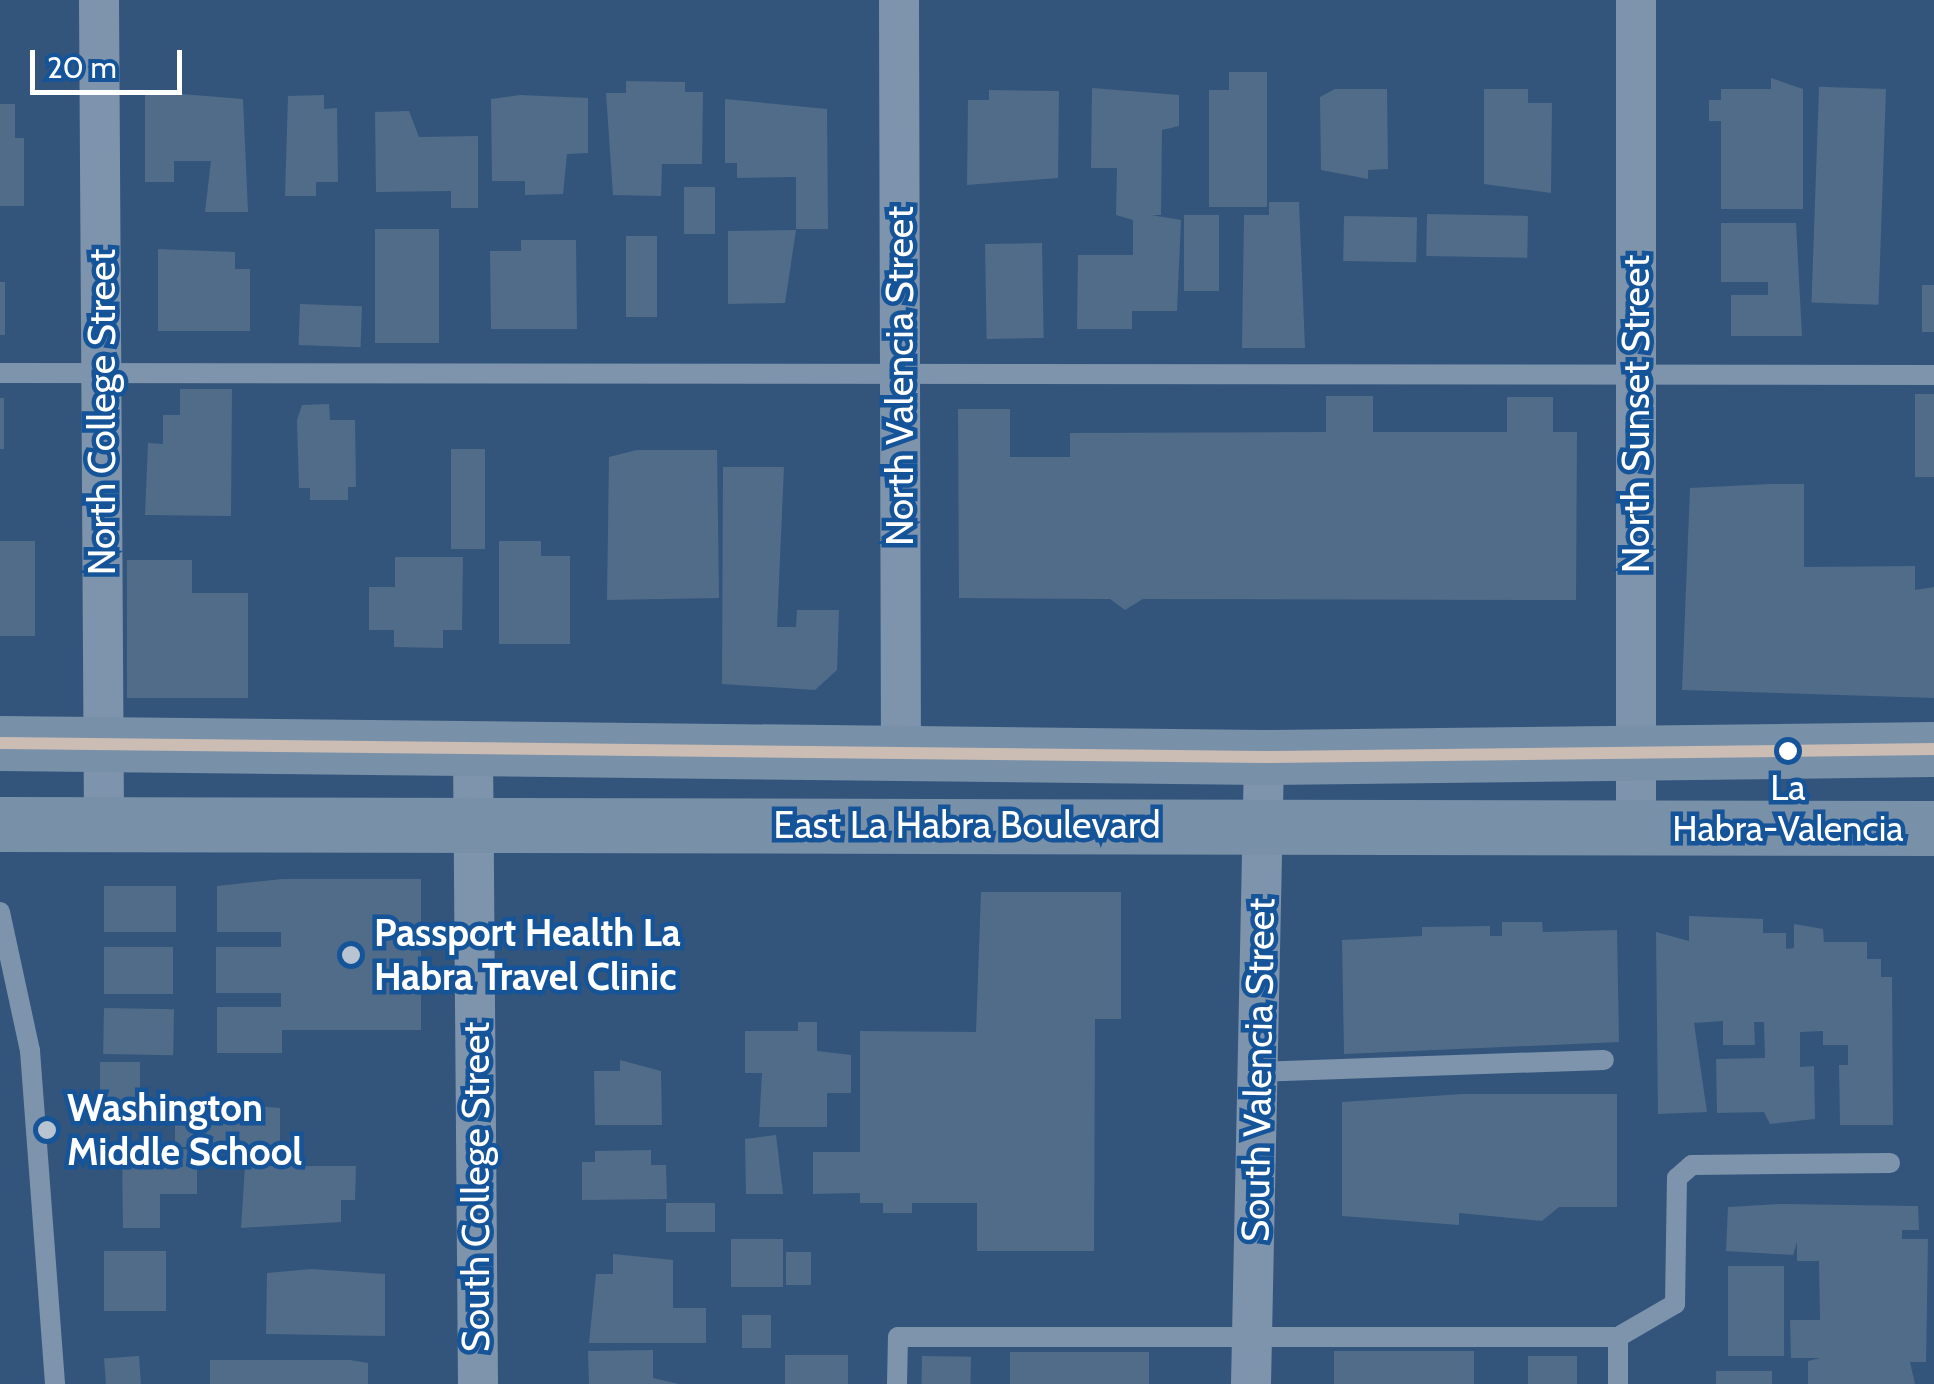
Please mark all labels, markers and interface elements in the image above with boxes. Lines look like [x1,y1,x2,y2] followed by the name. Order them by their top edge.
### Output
[35,30,188,92] scale bar
[47,49,117,86] text: 20 m
[877,206,923,546] street label: North Valencia Street
[79,249,125,575] street label: North College Street
[1613,255,1659,573] street label: North Sunset Street
[1778,741,1798,761] marker: La Habra-Valencia
[1672,765,1904,850] place label: La Habra-Valencia
[773,802,1161,848] street label: East La Habra Boulevard
[1232,898,1284,1242] street label: South Valencia Street
[374,910,681,999] place label: Passport Health La Habra Travel Clinic
[338,942,364,968] marker: Passport Health La Habra Travel Clinic
[453,1022,499,1352] street label: South College Street
[67,1085,302,1174] place label: Washington Middle School
[36,1119,58,1141] marker: Washington Middle School

